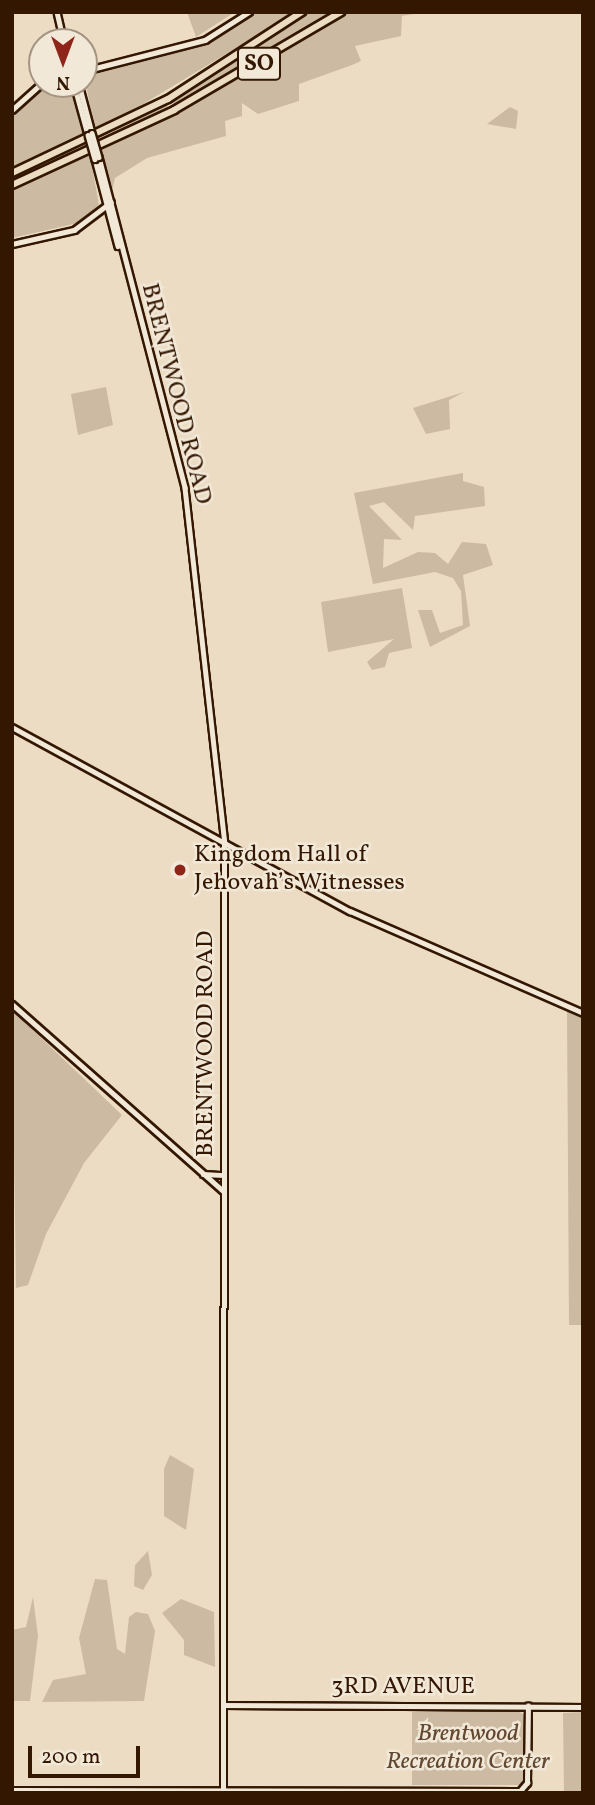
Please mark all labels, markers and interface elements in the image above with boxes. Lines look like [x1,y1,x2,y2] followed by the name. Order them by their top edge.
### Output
[28,28,98,98] north arrow
[236,44,282,83] road number: SO
[56,69,70,95] text: N
[134,281,216,507] street label: BRENTWOOD ROAD
[194,842,406,898] place label: Kingdom Hall of Jehovah’s Witnesses
[172,862,188,878] marker: Kingdom Hall of Jehovah’s Witnesses
[193,931,221,1157] street label: BRENTWOOD ROAD
[331,1674,475,1702] street label: 3RD AVENUE
[386,1721,550,1777] park label: Brentwood Recreation Center
[32,1731,144,1775] scale bar
[41,1743,101,1772] text: 200 m

